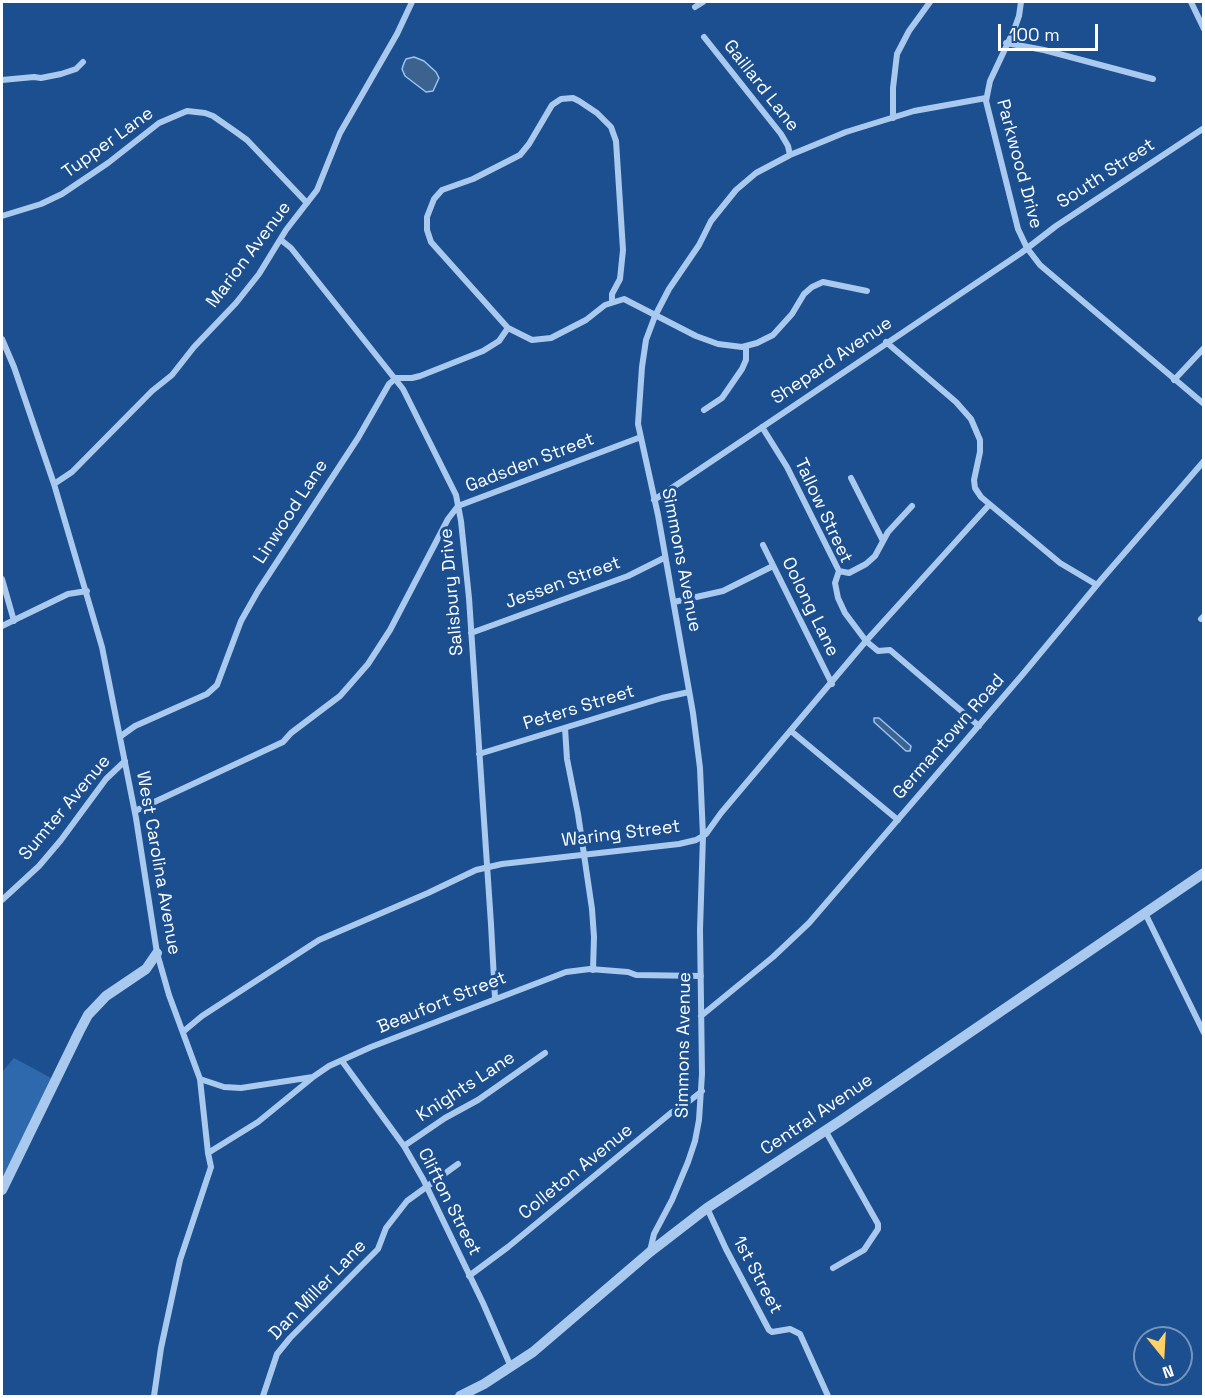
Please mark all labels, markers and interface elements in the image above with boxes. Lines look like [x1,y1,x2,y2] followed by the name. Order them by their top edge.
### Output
[1001,12,1102,50] scale bar
[1009,23,1060,46] text: 100 m
[719,36,803,136] street label: Gaillard Lane
[991,97,1047,231] street label: Parkwood Drive
[58,103,158,183] street label: Tupper Lane
[1053,134,1159,214] street label: South Street
[202,198,296,312] street label: Marion Avenue
[768,313,896,409] street label: Shepard Avenue
[463,429,597,497] street label: Gadsden Street
[789,455,857,567] street label: Tallow Street
[249,456,333,568] street label: Linwood Lane
[656,486,706,634] street label: Simmons Avenue
[436,527,468,657] street label: Salisbury Drive
[502,552,624,614] street label: Jessen Street
[777,554,843,660] street label: Oolong Lane
[889,670,1009,804] street label: Germantown Road
[521,681,637,735] street label: Peters Street
[15,751,115,865] street label: Sumter Avenue
[131,769,185,957] street label: West Carolina Avenue
[560,816,682,852] street label: Waring Street
[374,967,510,1039] street label: Beaufort Street
[672,972,696,1118] street label: Simmons Avenue
[413,1047,519,1127] street label: Knights Lane
[757,1069,877,1161] street label: Central Avenue
[515,1120,637,1224] street label: Colleton Avenue
[413,1145,485,1259] street label: Clifton Street
[728,1233,786,1317] street label: 1st Street
[265,1235,371,1345] street label: Dan Miller Lane
[1133,1326,1193,1386] north arrow
[1160,1360,1176,1383] text: N

